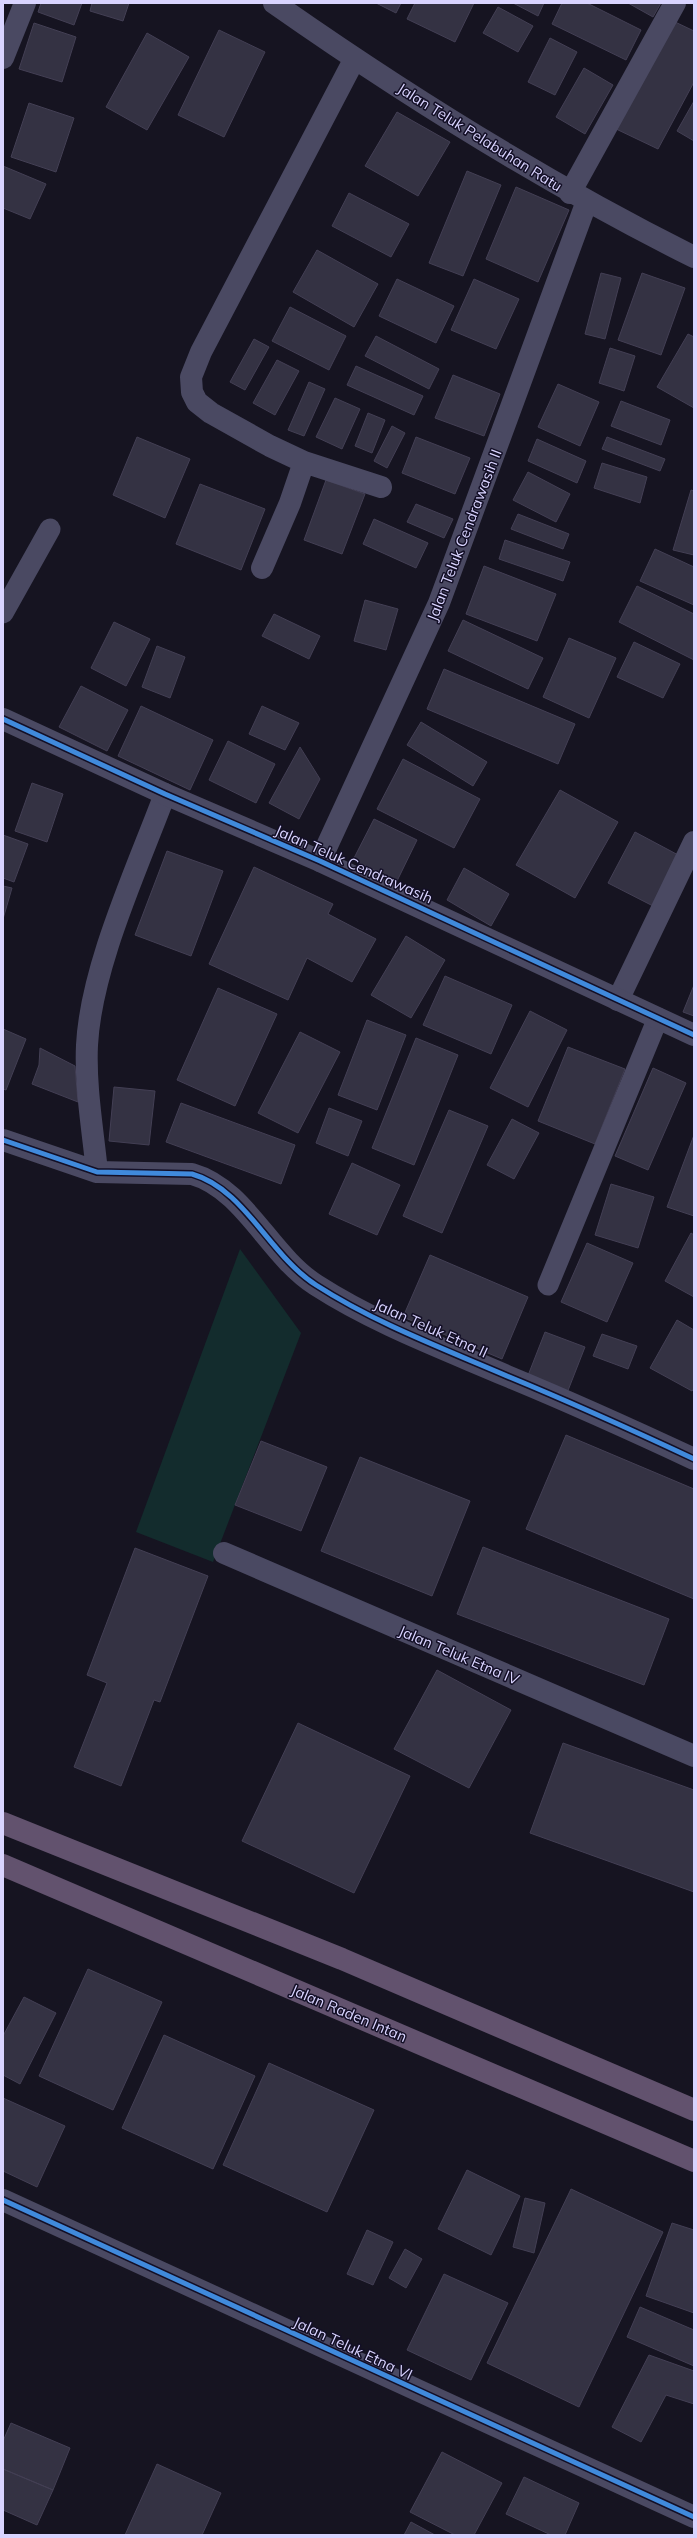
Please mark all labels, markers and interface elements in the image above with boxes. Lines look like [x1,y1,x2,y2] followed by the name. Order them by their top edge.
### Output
[394,78,566,196] street label: Jalan Teluk Pelabuhan Ratu
[422,446,506,624] street label: Jalan Teluk Cendrawasih II
[272,821,436,907] street label: Jalan Teluk Cendrawasih
[371,1294,491,1362] street label: Jalan Teluk Etna II
[396,1621,523,1689] street label: Jalan Teluk Etna IV
[288,1980,410,2046] street label: Jalan Raden Intan
[290,2312,416,2384] street label: Jalan Teluk Etna VI

